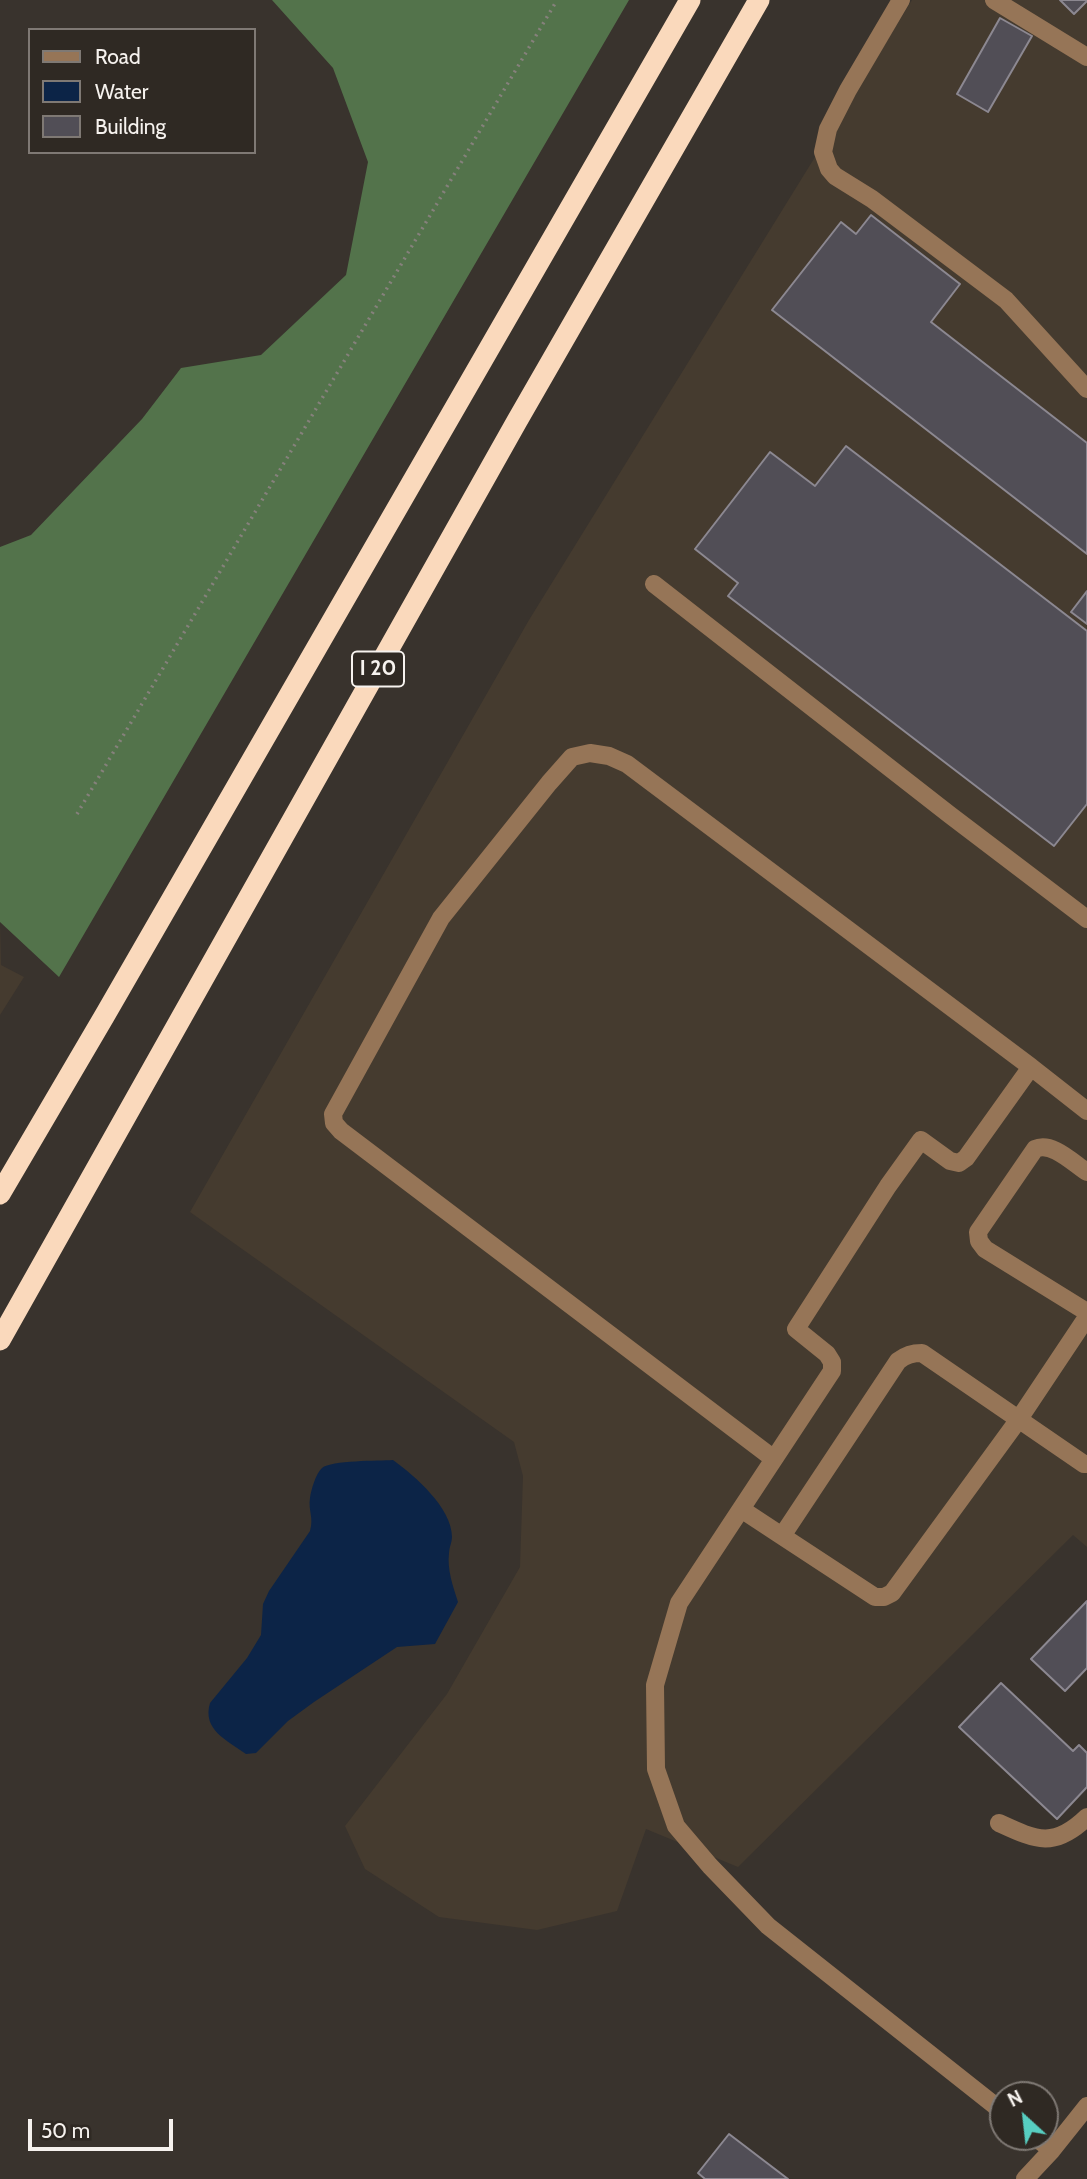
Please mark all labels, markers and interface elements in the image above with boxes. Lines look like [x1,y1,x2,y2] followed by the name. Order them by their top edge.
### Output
[28,28,256,154] legend
[95,44,141,69] text: Road
[95,79,148,104] text: Water
[95,114,166,139] text: Building
[352,652,404,686] road number: I 20
[989,2081,1059,2151] north arrow
[1004,2085,1026,2112] text: N
[32,2106,177,2150] scale bar
[41,2118,90,2143] text: 50 m

